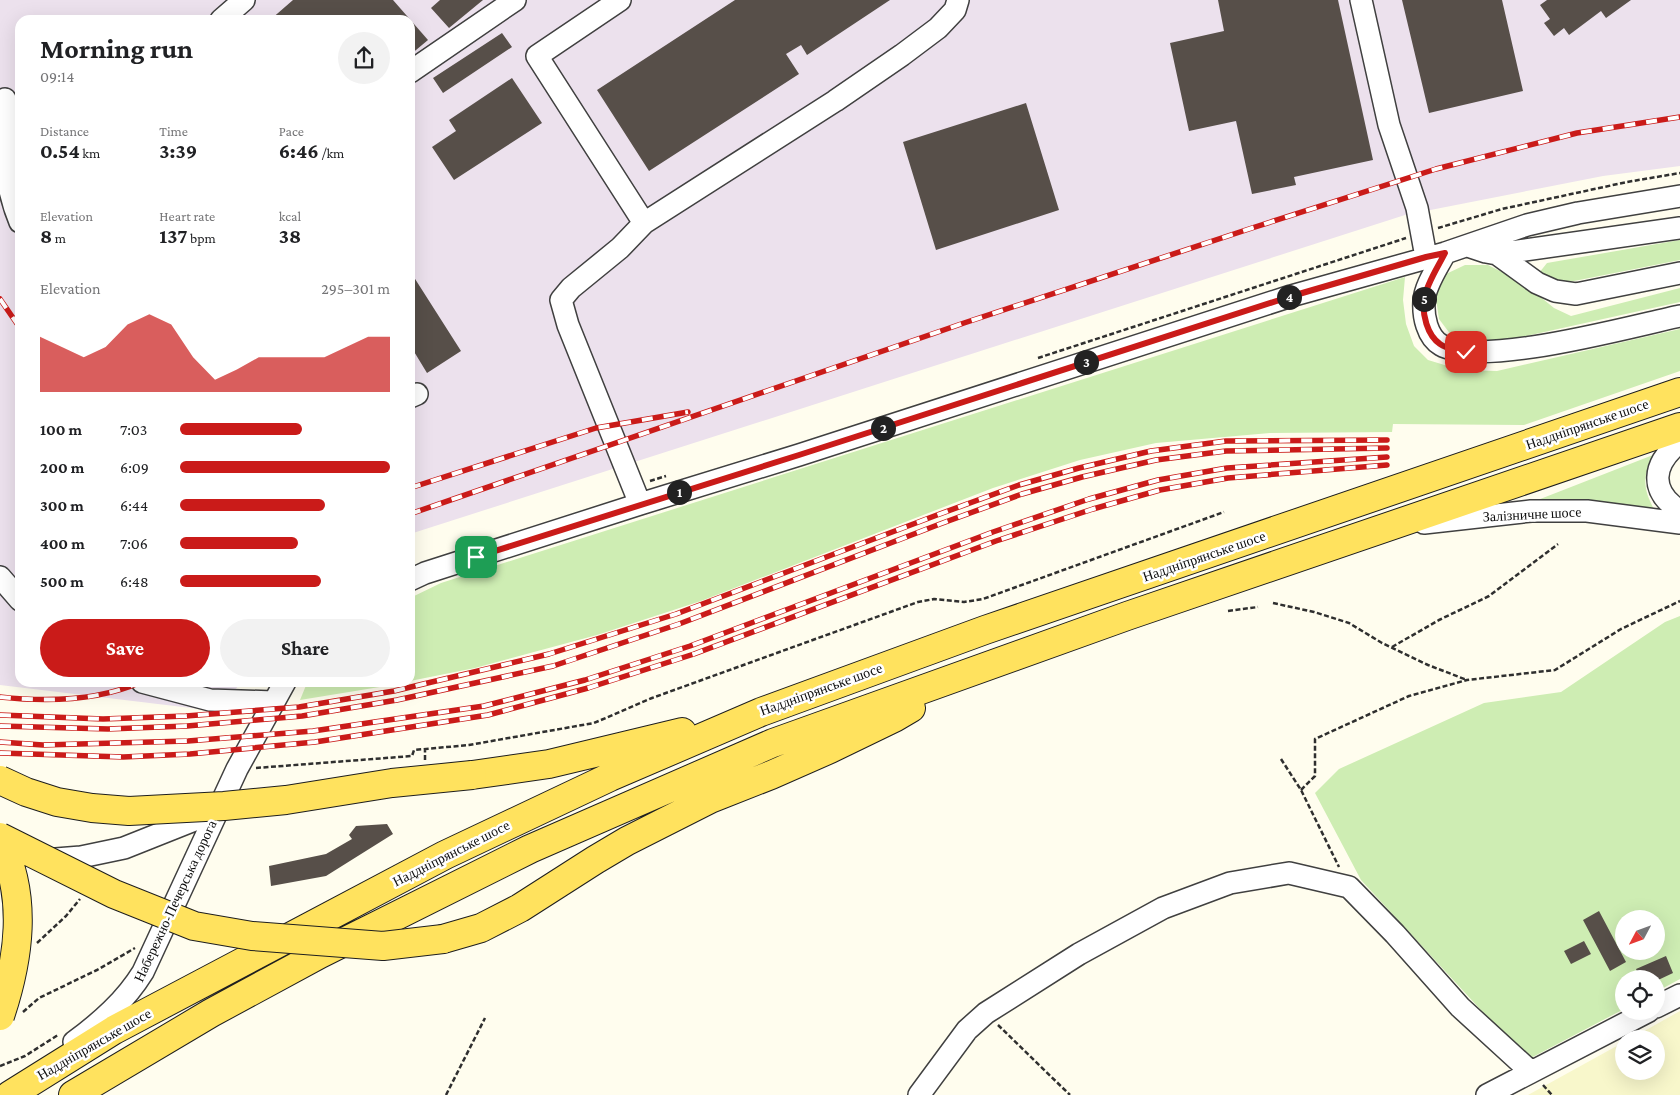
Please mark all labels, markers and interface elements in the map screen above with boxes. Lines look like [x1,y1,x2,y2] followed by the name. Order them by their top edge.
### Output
[338,32,390,84] button: share
[40,33,193,64] text: Morning run
[40,68,74,85] text: 09:14
[40,123,89,139] text: Distance
[159,123,188,139] text: Time
[279,123,304,139] text: Pace
[40,139,80,163] text: 0.54
[159,139,197,163] text: 3:39
[279,139,319,163] text: 6:46
[80,145,100,161] text: km
[319,145,344,161] text: /km
[40,208,93,224] text: Elevation
[159,208,215,224] text: Heart rate
[279,208,301,224] text: kcal
[40,224,52,248] text: 8
[159,224,187,248] text: 137
[279,224,301,248] text: 38
[52,230,66,246] text: m
[187,230,216,246] text: bpm
[40,280,101,297] text: Elevation
[321,280,390,297] text: 295–301 m
[1276,284,1302,310] pin: 4
[1412,286,1436,312] pin: 5
[1286,289,1293,305] text: 4
[1421,291,1428,307] text: 5
[1445,331,1487,373] pin
[1452,338,1480,366] icon: check
[1074,350,1098,374] pin: 3
[1083,354,1090,370] text: 3
[1523,395,1651,453] street label: Наддніпрянське шосе
[870,416,896,440] pin: 2
[880,420,887,436] text: 2
[40,421,82,438] text: 100 m
[120,421,147,438] text: 7:03
[40,459,84,476] text: 200 m
[120,459,149,476] text: 6:09
[666,480,692,504] pin: 1
[677,484,682,500] text: 1
[40,497,84,514] text: 300 m
[120,497,148,514] text: 6:44
[1482,503,1582,525] street label: Залізничне шосе
[1140,527,1268,585] street label: Наддніпрянське шосе
[40,535,85,552] text: 400 m
[120,535,148,552] text: 7:06
[455,536,497,578] pin
[462,543,490,571] icon: arrive
[40,573,84,590] text: 500 m
[120,573,149,590] text: 6:48
[40,619,210,677] button: Save
[220,619,390,677] button: Share
[758,659,884,719] street label: Наддніпрянське шосе
[130,817,220,984] street label: Набережно-Печерська дорога
[390,817,512,889] street label: Наддніпрянське шосе
[1615,910,1665,960] north arrow
[1615,910,1665,1080] map controls
[1615,970,1665,1020] button: locate
[34,1005,154,1083] street label: Наддніпрянське шосе
[1615,1030,1665,1080] button: layers

